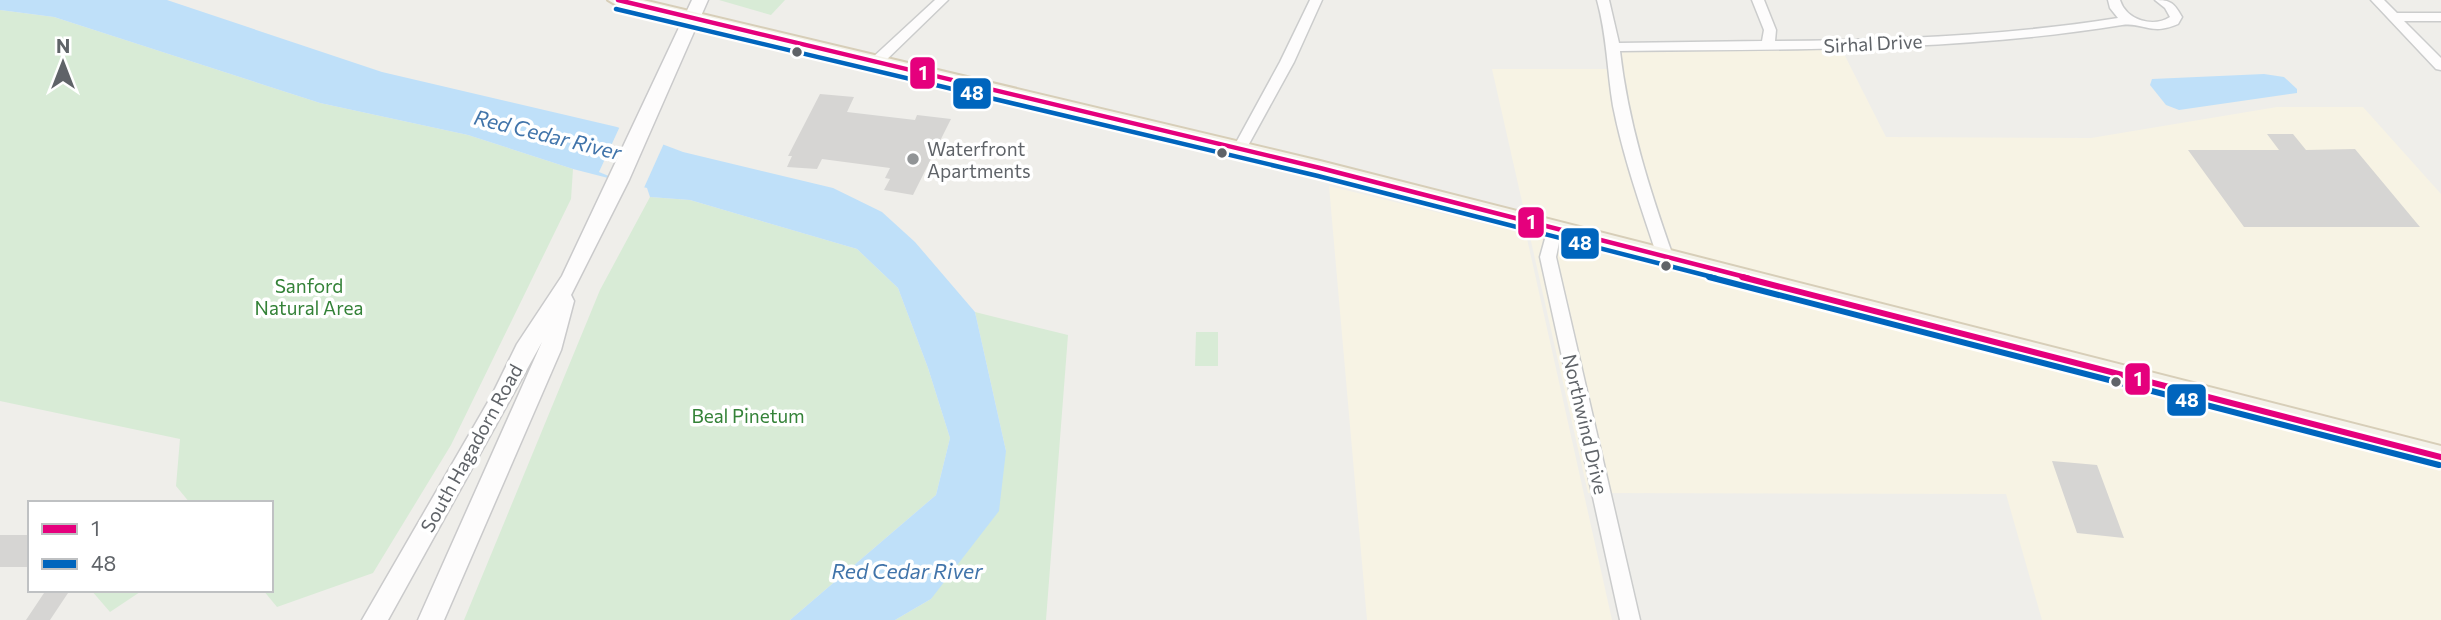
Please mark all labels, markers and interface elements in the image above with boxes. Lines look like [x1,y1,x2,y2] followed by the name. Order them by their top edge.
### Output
[28,28,98,98] north arrow
[1823,29,1923,57] street label: Sirhal Drive
[56,34,70,57] text: N
[790,45,804,59] unlabelled marker
[909,56,936,90] line badge: 1
[919,61,927,84] text: 1
[952,77,992,110] line badge: 48
[960,81,984,104] text: 48
[472,104,625,165] water label: Red Cedar River
[927,137,1031,182] place label: Waterfront Apartments
[1215,146,1229,160] unlabelled marker
[905,151,921,167] marker: Waterfront Apartments
[1517,206,1545,239] line badge: 1
[1527,210,1535,233] text: 1
[1560,227,1600,260] line badge: 48
[1568,231,1592,254] text: 48
[1659,259,1673,273] unlabelled marker
[255,274,363,319] park label: Sanford Natural Area
[1559,352,1613,496] street label: Northwind Drive
[415,360,527,536] street label: South Hagadorn Road
[2124,362,2151,396] line badge: 1
[2134,367,2142,390] text: 1
[2109,375,2123,389] unlabelled marker
[2166,383,2207,417] line badge: 48
[2175,388,2199,411] text: 48
[691,404,805,427] park label: Beal Pinetum
[28,501,273,592] legend
[91,515,100,540] text: 1
[91,550,116,575] text: 48
[831,558,983,583] water label: Red Cedar River

